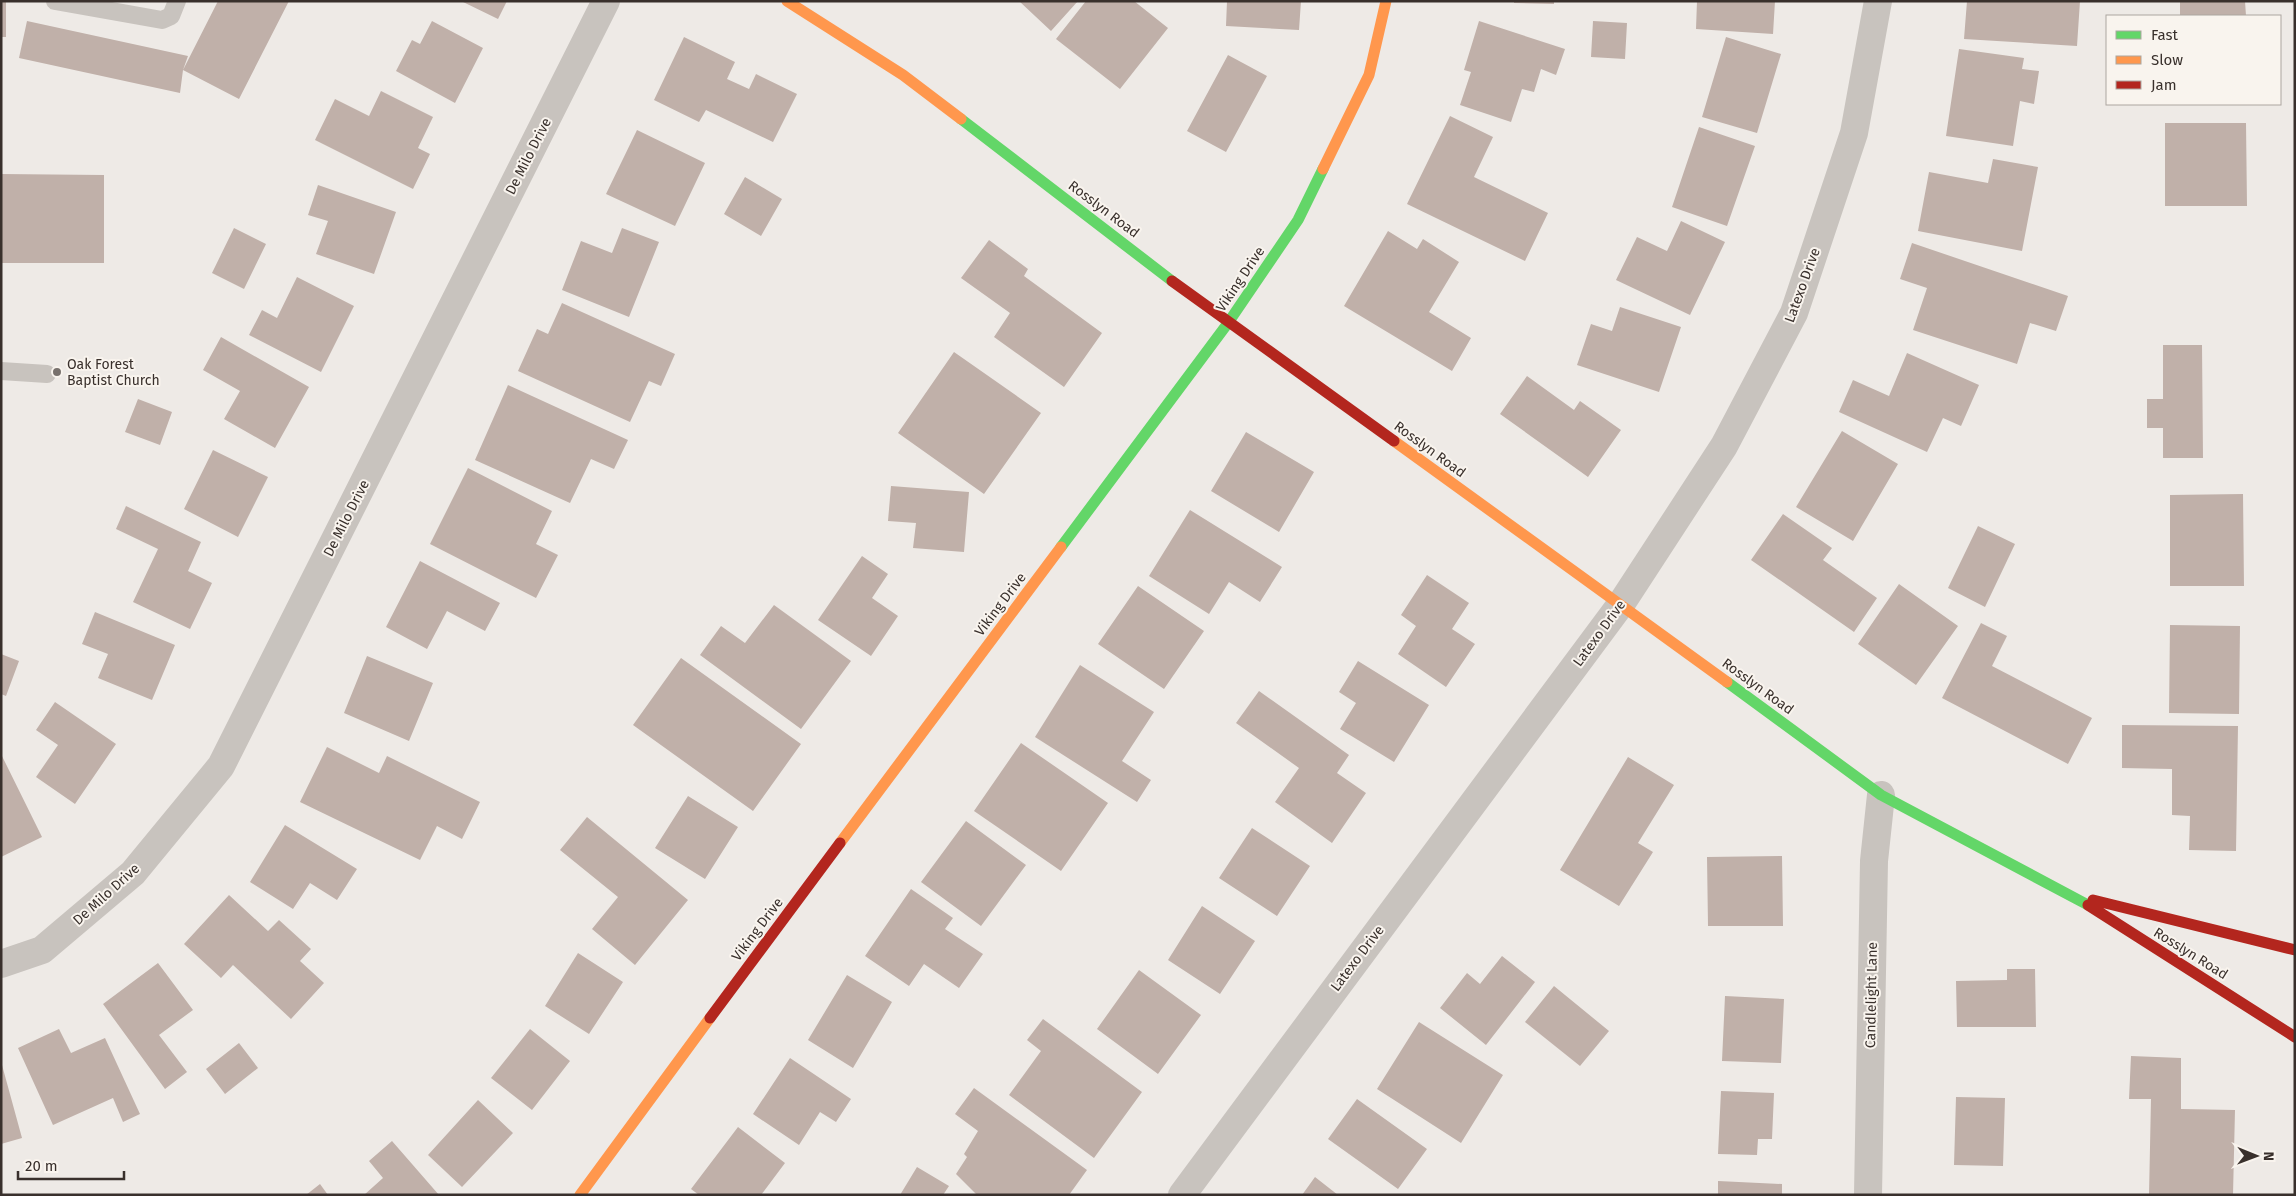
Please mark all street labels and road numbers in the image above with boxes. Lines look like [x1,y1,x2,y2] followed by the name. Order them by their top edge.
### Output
[502,115,555,197] street label: De Milo Drive
[1065,177,1143,242] street label: Rosslyn Road
[1212,243,1268,315] street label: Viking Drive
[1781,246,1824,325] street label: Latexo Drive
[1391,418,1469,481] street label: Rosslyn Road
[320,477,373,559] street label: De Milo Drive
[971,569,1030,639] street label: Viking Drive
[1570,597,1629,670] street label: Latexo Drive
[1719,655,1797,718] street label: Rosslyn Road
[69,860,143,929] street label: De Milo Drive
[728,894,787,964] street label: Viking Drive
[1327,922,1388,995] street label: Latexo Drive
[2150,924,2231,983] street label: Rosslyn Road
[1862,942,1881,1048] street label: Candlelight Lane

